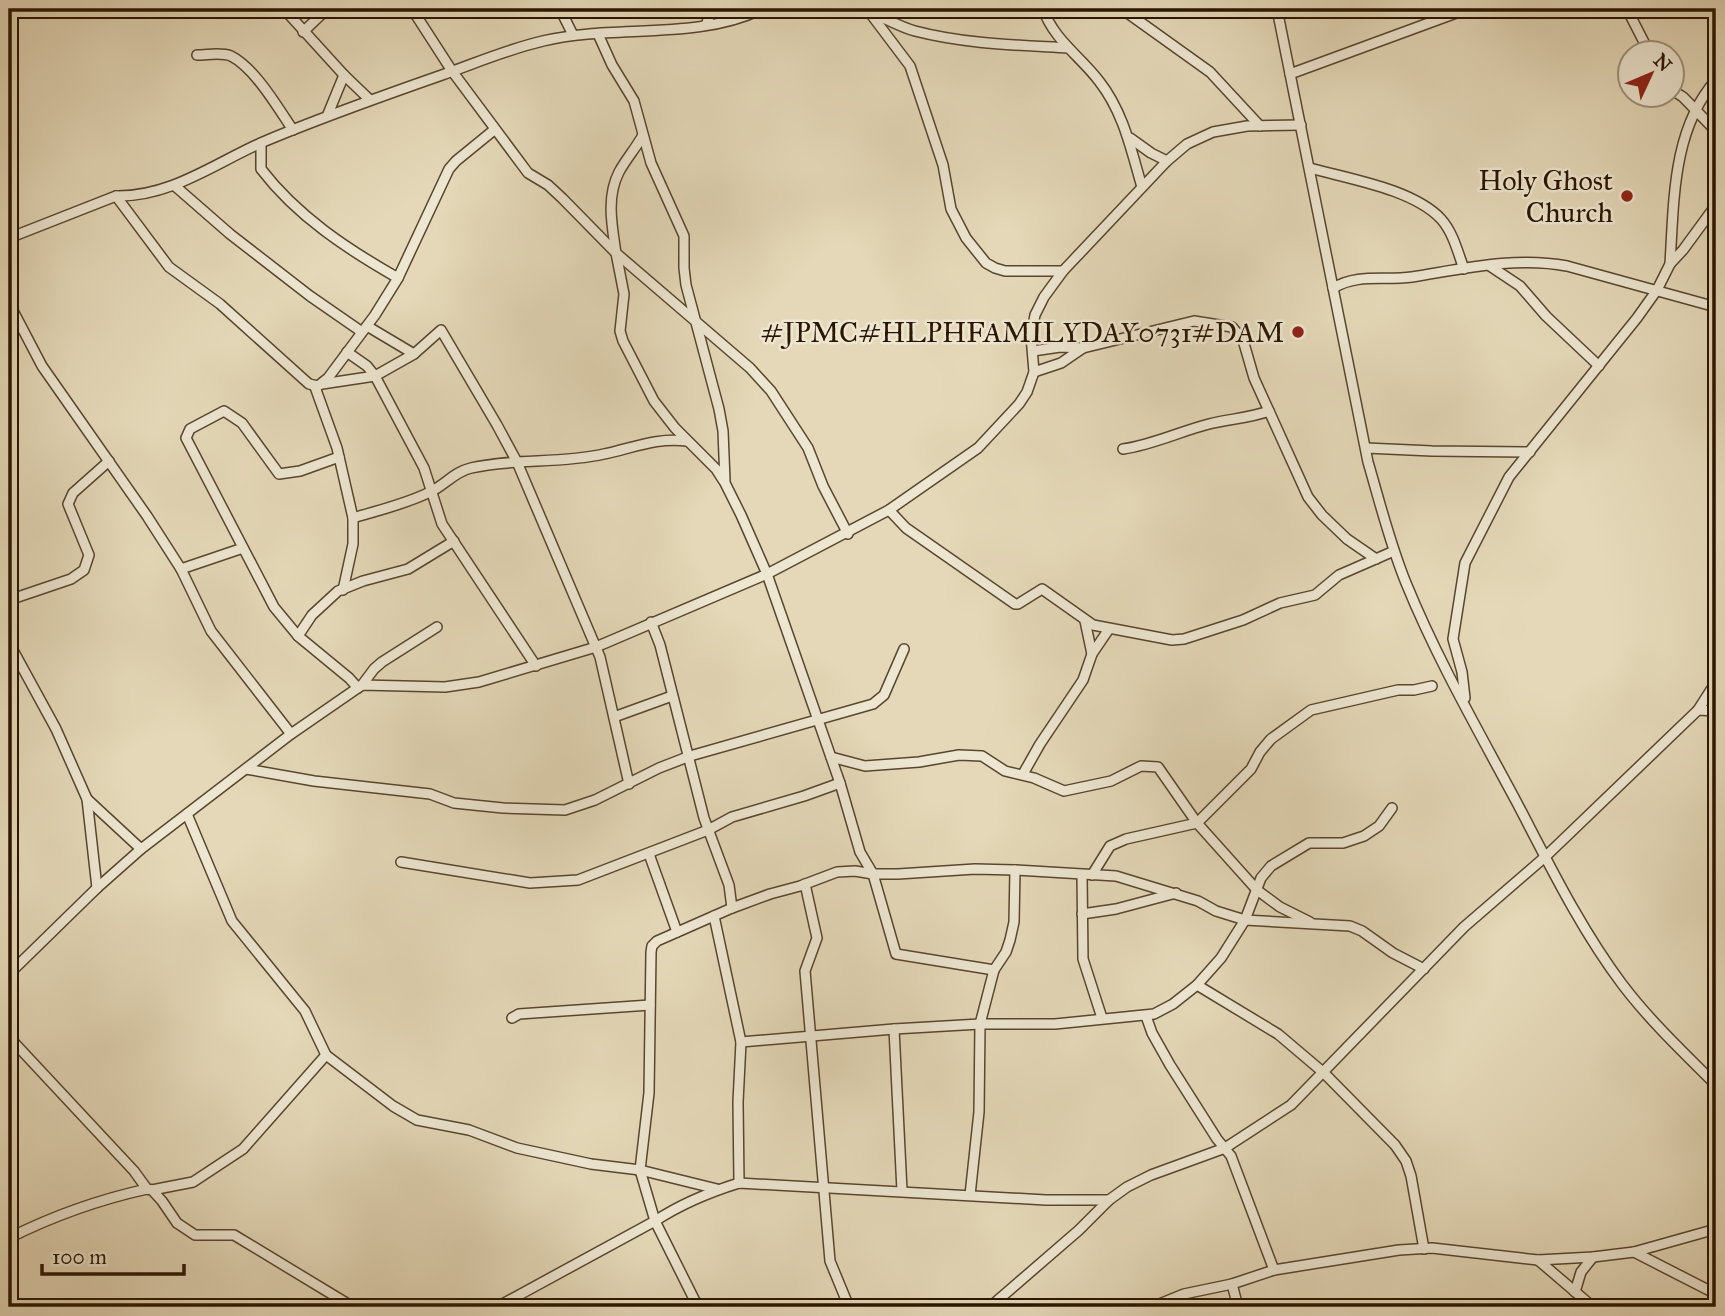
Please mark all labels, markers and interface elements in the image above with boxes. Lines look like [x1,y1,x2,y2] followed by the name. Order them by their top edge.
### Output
[1616,38,1686,108] north arrow
[1649,49,1677,76] text: N
[1478,163,1613,230] place label: Holy Ghost Church
[1619,188,1635,204] marker: Holy Ghost Church
[760,315,1284,350] place label: #JPMC#HLPHFAMILYDAY0731#DAM
[1290,324,1306,340] marker: #JPMC#HLPHFAMILYDAY0731#DAM
[42,1232,184,1276] scale bar
[52,1244,107,1270] text: 100 m

